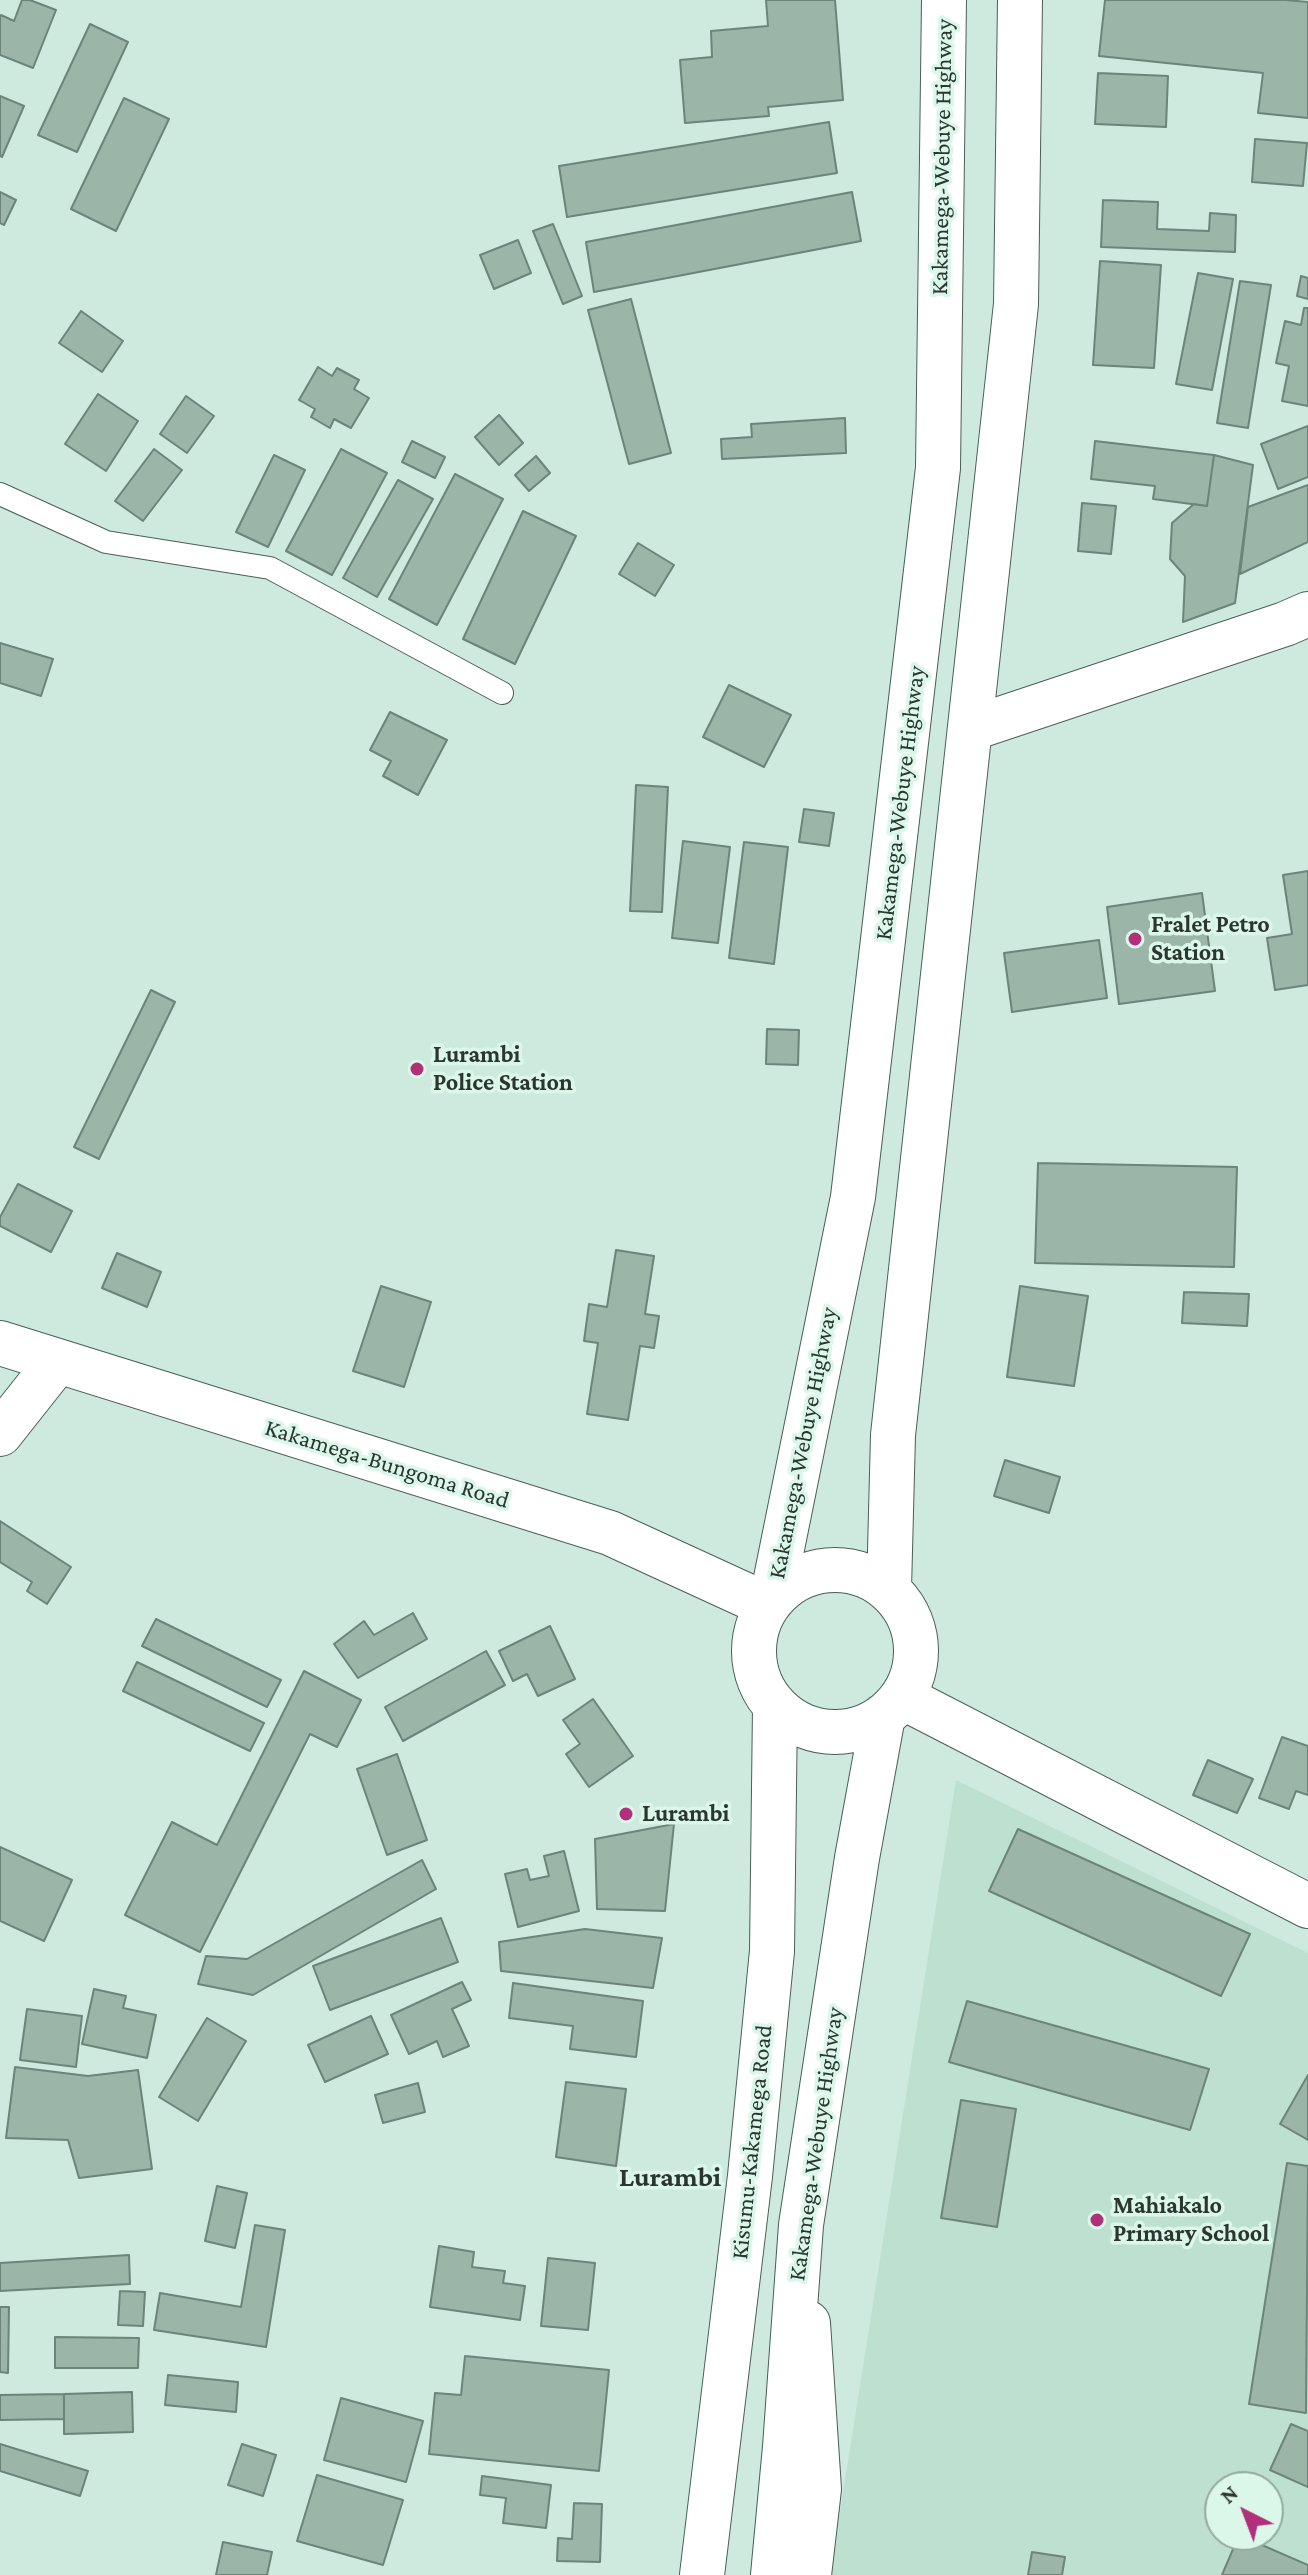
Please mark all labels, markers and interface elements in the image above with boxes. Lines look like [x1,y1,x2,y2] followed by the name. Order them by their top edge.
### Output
[925,19,959,295] street label: Kakamega-Webuye Highway
[869,664,931,942] street label: Kakamega-Webuye Highway
[1151,911,1270,967] place label: Fralet Petro Station
[1126,930,1144,948] marker: Fralet Petro Station
[433,1041,573,1097] place label: Lurambi Police Station
[408,1060,426,1078] marker: Lurambi Police Station
[763,1305,843,1581] street label: Kakamega-Webuye Highway
[261,1413,513,1515] street label: Kakamega-Bungoma Road
[642,1800,729,1828] place label: Lurambi
[617,1805,635,1823] marker: Lurambi
[783,2005,849,2283] street label: Kakamega-Webuye Highway
[725,2023,779,2261] street label: Kisumu-Kakamega Road
[619,2160,721,2194] district label: Lurambi
[1113,2192,1269,2248] place label: Mahiakalo Primary School
[1088,2211,1106,2229] marker: Mahiakalo Primary School
[1204,2471,1284,2551] north arrow
[1215,2480,1243,2509] text: N

